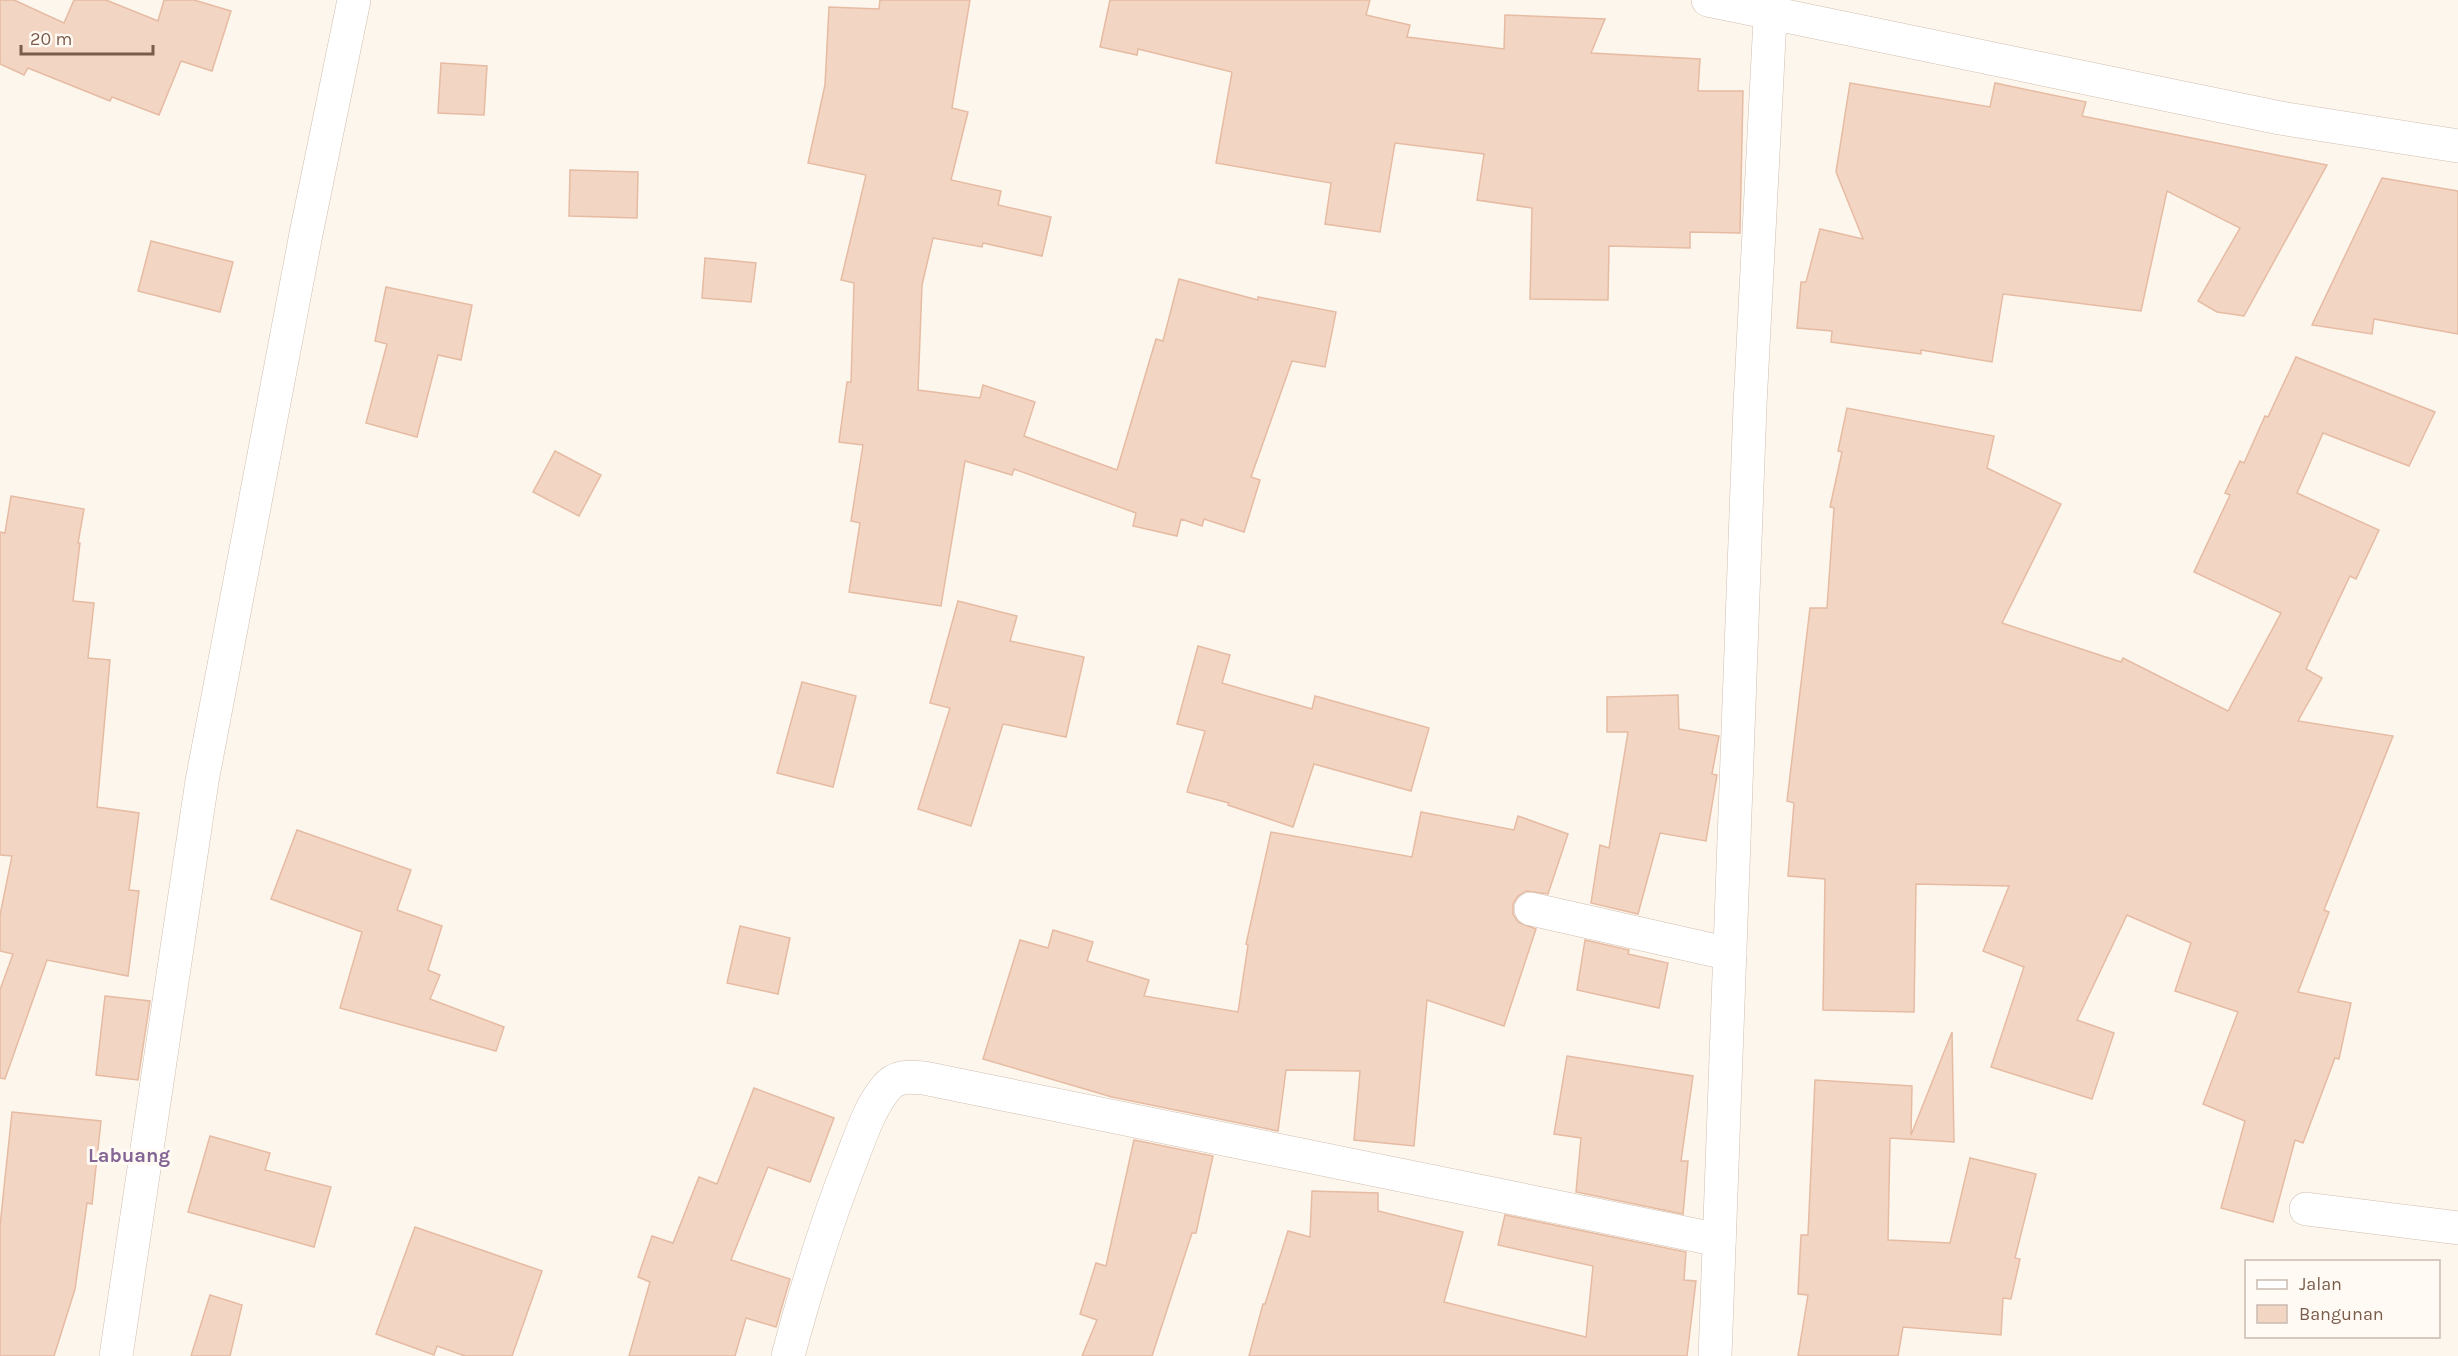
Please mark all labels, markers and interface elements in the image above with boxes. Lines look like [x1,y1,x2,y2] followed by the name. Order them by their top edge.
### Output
[21,18,153,56] scale bar
[30,28,72,50] text: 20 m
[88,1144,170,1167] district label: Labuang
[2245,1260,2440,1338] legend
[2299,1273,2342,1295] text: Jalan
[2299,1303,2384,1325] text: Bangunan

